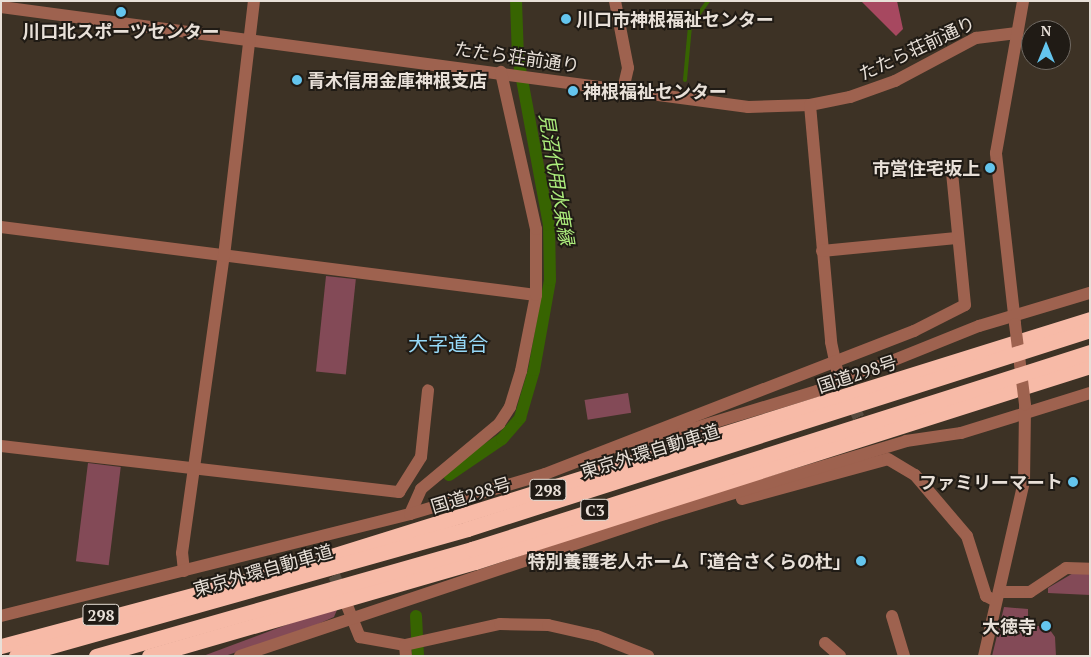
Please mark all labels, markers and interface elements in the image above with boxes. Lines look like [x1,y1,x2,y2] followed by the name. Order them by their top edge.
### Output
[115,6,127,18] marker: 川口北スポーツセンター
[576,8,774,30] place label: 川口市神根福祉センター
[855,12,979,84] street label: たたら荘前通り
[560,13,572,25] marker: 川口市神根福祉センター
[22,20,220,42] place label: 川口北スポーツセンター
[1021,20,1071,70] north arrow
[1041,21,1051,40] text: N
[453,38,581,76] street label: たたら荘前通り
[307,69,487,91] place label: 青木信用金庫神根支店
[291,74,303,86] marker: 青木信用金庫神根支店
[583,80,727,102] place label: 神根福祉センター
[567,85,579,97] marker: 神根福祉センター
[535,112,579,246] water label: 見沼代用水東縁
[872,157,980,179] place label: 市営住宅坂上
[984,162,996,174] marker: 市営住宅坂上
[408,331,488,355] district label: 大字道合
[814,351,900,397] street label: 国道298号
[578,420,722,482] street label: 東京外環自動車道
[919,471,1063,493] place label: ファミリーマート
[428,473,514,517] street label: 国道298号
[529,476,567,504] road number: 298
[1067,476,1079,488] marker: ファミリーマート
[580,496,610,524] road number: C3
[191,540,335,600] street label: 東京外環自動車道
[527,550,851,572] place label: 特別養護老人ホーム「道合さくらの杜」
[855,555,867,567] marker: 特別養護老人ホーム「道合さくらの杜」
[82,602,120,628] road number: 298
[982,615,1036,637] place label: 大徳寺
[1040,620,1052,632] marker: 大徳寺

